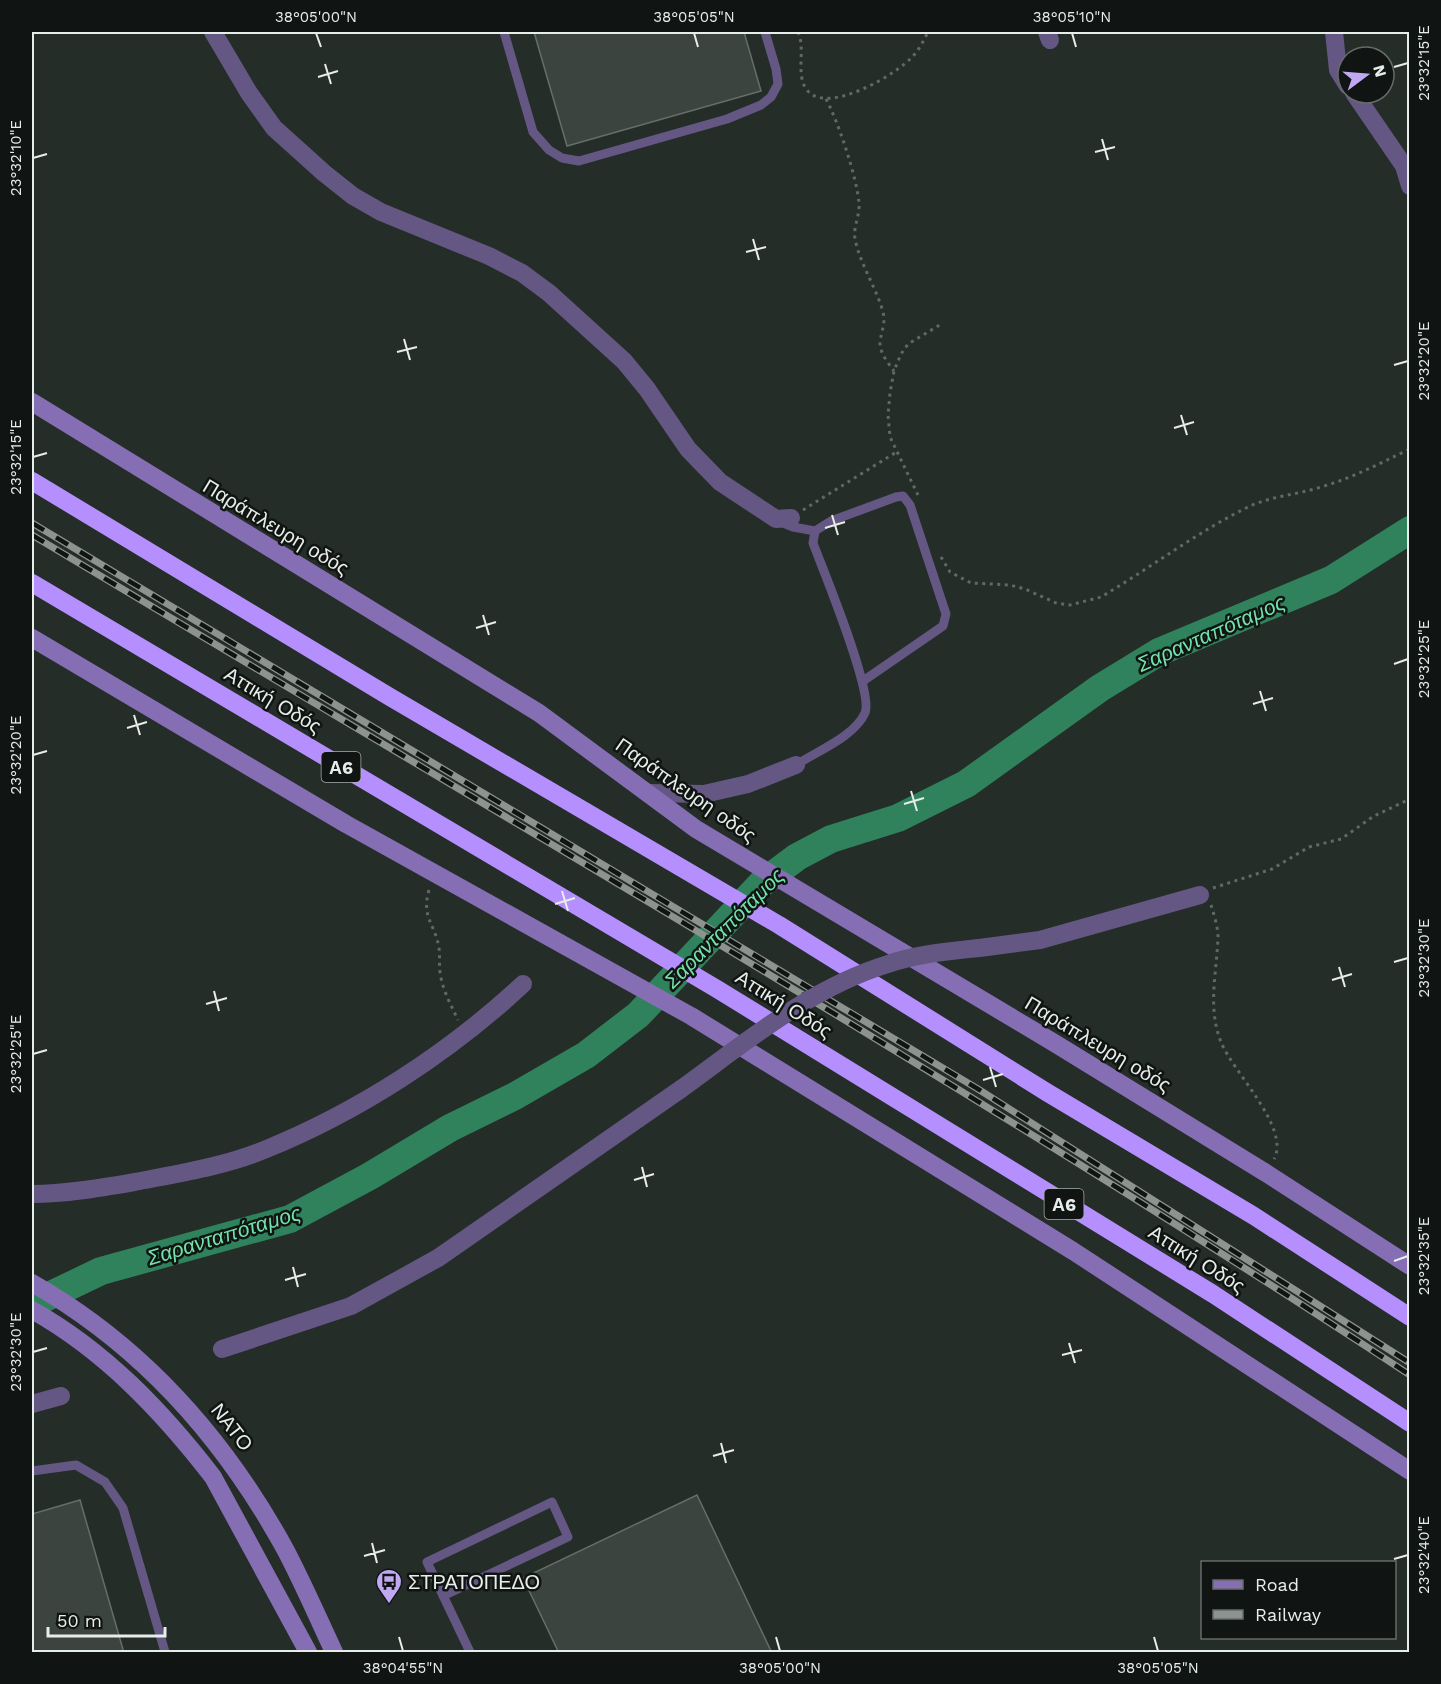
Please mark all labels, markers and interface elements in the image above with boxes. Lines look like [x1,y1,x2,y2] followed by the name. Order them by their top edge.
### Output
[275,8,357,26] text: 38°05'00"N
[653,8,735,26] text: 38°05'05"N
[1033,8,1111,26] text: 38°05'10"N
[1415,25,1433,101] text: 23°32'15"E
[1336,45,1396,105] north arrow
[1369,63,1391,79] text: N
[7,120,25,196] text: 23°32'10"E
[1415,321,1433,401] text: 23°32'20"E
[7,419,25,495] text: 23°32'15"E
[199,474,354,580] street label: Παράπλευρη οδός
[1132,589,1289,677] water label: Σαρανταπόταμος
[1415,620,1433,698] text: 23°32'25"E
[220,662,326,739] street label: Αττική Οδός
[7,715,25,795] text: 23°32'20"E
[611,733,761,848] street label: Παράπλευρη οδός
[322,752,360,782] road number: Α6
[658,862,790,994] water label: Σαρανταπόταμος
[1415,918,1433,998] text: 23°32'30"E
[731,965,837,1043] street label: Αττική Οδός
[1021,991,1176,1097] street label: Παράπλευρη οδός
[7,1015,25,1093] text: 23°32'25"E
[1044,1189,1084,1219] road number: Α6
[143,1200,304,1271] water label: Σαρανταπόταμος
[1415,1217,1433,1295] text: 23°32'35"E
[1144,1220,1250,1298] street label: Αττική Οδός
[7,1312,25,1392] text: 23°32'30"E
[206,1398,258,1456] street label: ΝΑΤΟ
[1415,1516,1433,1594] text: 23°32'40"E
[1201,1561,1396,1639] legend
[374,1567,404,1605] bus stop icon: ΣΤΡΑΤΟΠΕΔΟ
[408,1570,540,1594] place label: ΣΤΡΑΤΟΠΕΔΟ
[1255,1574,1299,1595] text: Road
[48,1600,165,1638] scale bar
[1255,1604,1322,1625] text: Railway
[57,1610,102,1631] text: 50 m
[363,1659,443,1677] text: 38°04'55"N
[739,1659,821,1677] text: 38°05'00"N
[1117,1659,1199,1677] text: 38°05'05"N

